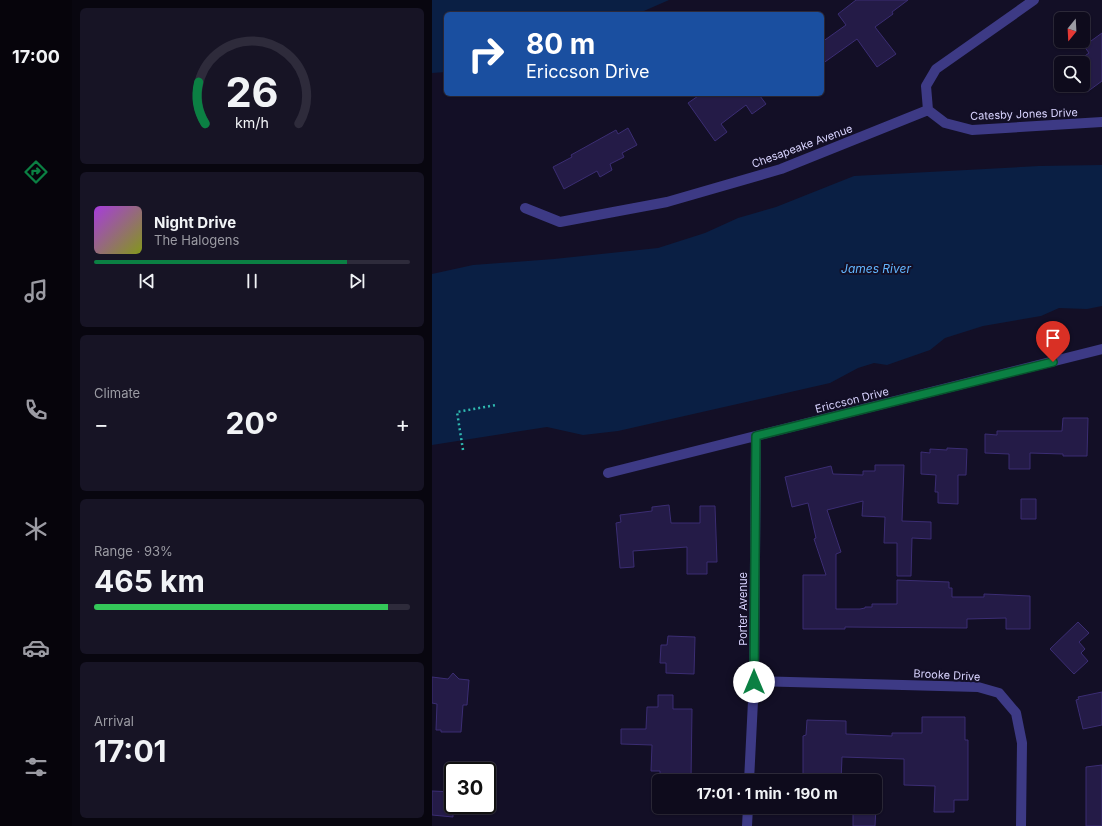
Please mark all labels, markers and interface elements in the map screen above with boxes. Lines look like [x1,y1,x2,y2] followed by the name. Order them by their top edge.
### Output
[1054,12,1090,48] north arrow
[1054,12,1090,92] map controls
[526,27,595,61] text: 80 m
[460,28,512,80] icon: right
[12,46,60,67] text: 17:00
[1054,56,1090,92] button: search
[526,61,649,82] text: Ericcson Drive
[225,67,279,117] text: 26
[970,105,1078,123] street label: Catesby Jones Drive
[235,113,269,130] text: km/h
[750,121,854,171] street label: Chesapeake Avenue
[22,158,50,186] icon: directions
[154,213,236,232] text: Night Drive
[154,232,239,248] text: The Halogens
[841,261,911,276] water label: James River
[136,270,158,292] icon: previous
[241,270,263,292] icon: pause
[346,270,368,292] icon: next
[22,277,50,305] icon: music
[1036,321,1070,362] pin
[1042,327,1064,349] icon: arrive
[814,384,890,416] street label: Ericcson Drive
[94,385,140,401] text: Climate
[22,396,50,424] icon: phone
[226,405,278,441] text: 20°
[94,411,109,437] text: −
[395,411,410,437] text: +
[22,515,50,543] icon: climate
[94,543,173,559] text: Range · 93%
[94,563,205,599] text: 465 km
[736,572,750,646] street label: Porter Avenue
[22,634,50,662] icon: car
[733,661,775,703] position arrow
[913,666,981,684] street label: Brooke Drive
[94,713,134,729] text: Arrival
[94,733,167,769] text: 17:01
[22,753,50,781] icon: filters
[444,762,496,814] speed limit sign: 30
[696,784,838,803] text: 17:01 · 1 min · 190 m

